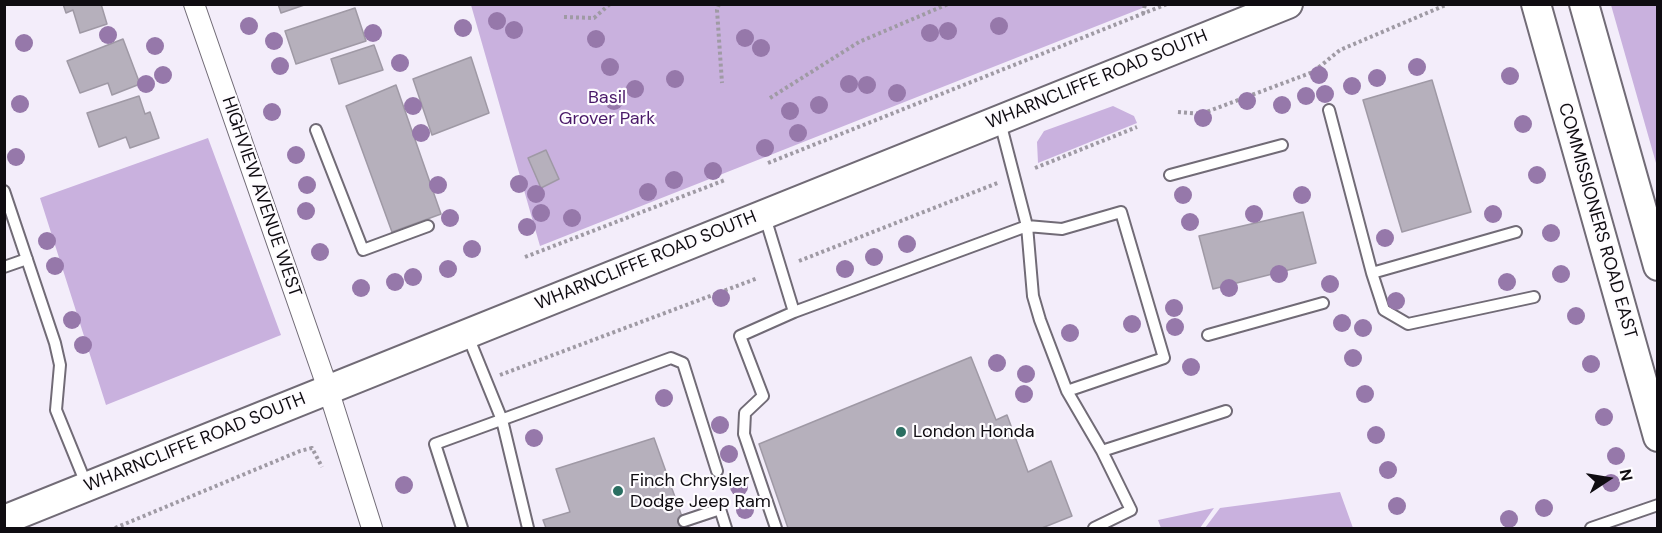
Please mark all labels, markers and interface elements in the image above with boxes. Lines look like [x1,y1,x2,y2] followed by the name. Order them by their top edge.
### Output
[983,26,1211,134] street label: WHARNCLIFFE ROAD SOUTH
[559,87,655,130] park label: Basil Grover Park
[217,94,305,300] street label: HIGHVIEW AVENUE WEST
[1553,101,1641,341] street label: COMMISSIONERS ROAD EAST
[532,207,760,315] street label: WHARNCLIFFE ROAD SOUTH
[81,389,309,497] street label: WHARNCLIFFE ROAD SOUTH
[913,421,1035,443] place label: London Honda
[894,425,908,439] marker: London Honda
[1578,449,1638,509] north arrow
[1615,467,1638,483] text: N
[630,470,771,512] place label: Finch Chrysler Dodge Jeep Ram
[611,484,625,498] marker: Finch Chrysler Dodge Jeep Ram

